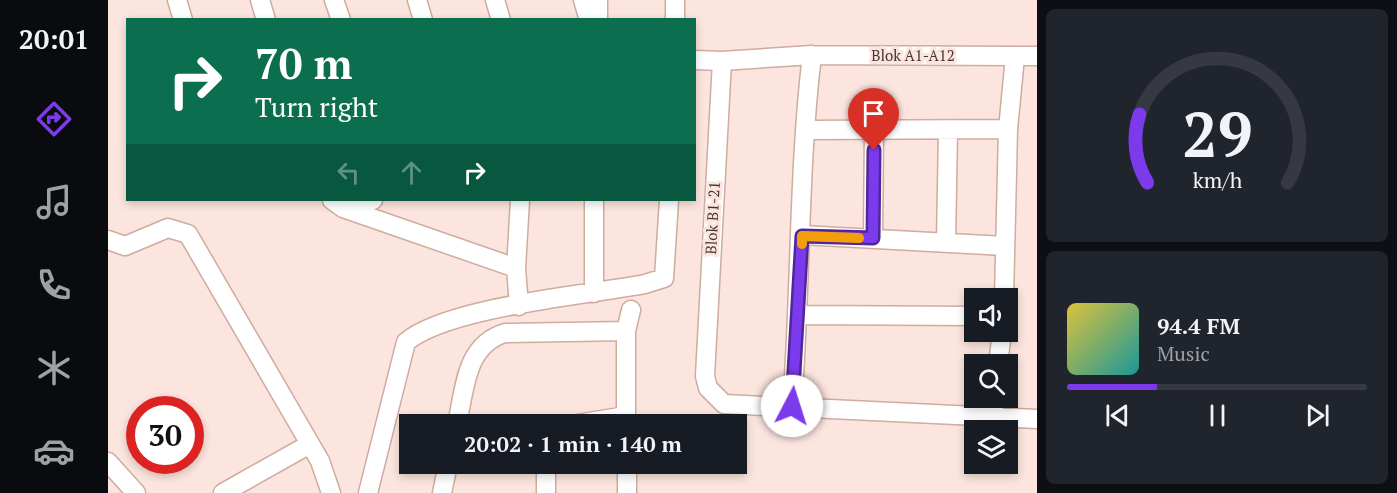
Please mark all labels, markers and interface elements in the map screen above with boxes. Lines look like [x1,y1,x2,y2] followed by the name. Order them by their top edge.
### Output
[19,21,89,57] text: 20:01
[255,35,353,91] text: 70 m
[156,42,234,120] icon: right
[871,45,955,65] street label: Blok A1-A12
[848,88,899,150] pin
[255,89,378,125] text: Turn right
[1182,92,1252,175] text: 29
[857,97,890,130] icon: arrive
[33,98,75,140] icon: directions
[332,156,365,189] icon: left
[395,156,428,189] icon: ahead
[458,156,491,189] icon: right
[1192,166,1242,194] text: km/h
[33,181,75,223] icon: music
[700,181,724,255] street label: Blok B1-21
[33,264,75,306] icon: phone
[964,288,1018,474] map controls
[964,288,1018,342] button: sound
[1157,311,1240,340] text: 94.4 FM
[1157,340,1210,367] text: Music
[33,347,75,389] icon: climate
[964,354,1018,408] button: search
[760,374,824,438] position arrow
[126,396,204,474] speed limit sign: 30
[1101,399,1134,432] icon: previous
[1201,399,1234,432] icon: pause
[1301,399,1334,432] icon: next
[964,420,1018,474] button: layers
[464,429,682,458] text: 20:02 · 1 min · 140 m
[33,430,75,472] icon: car

